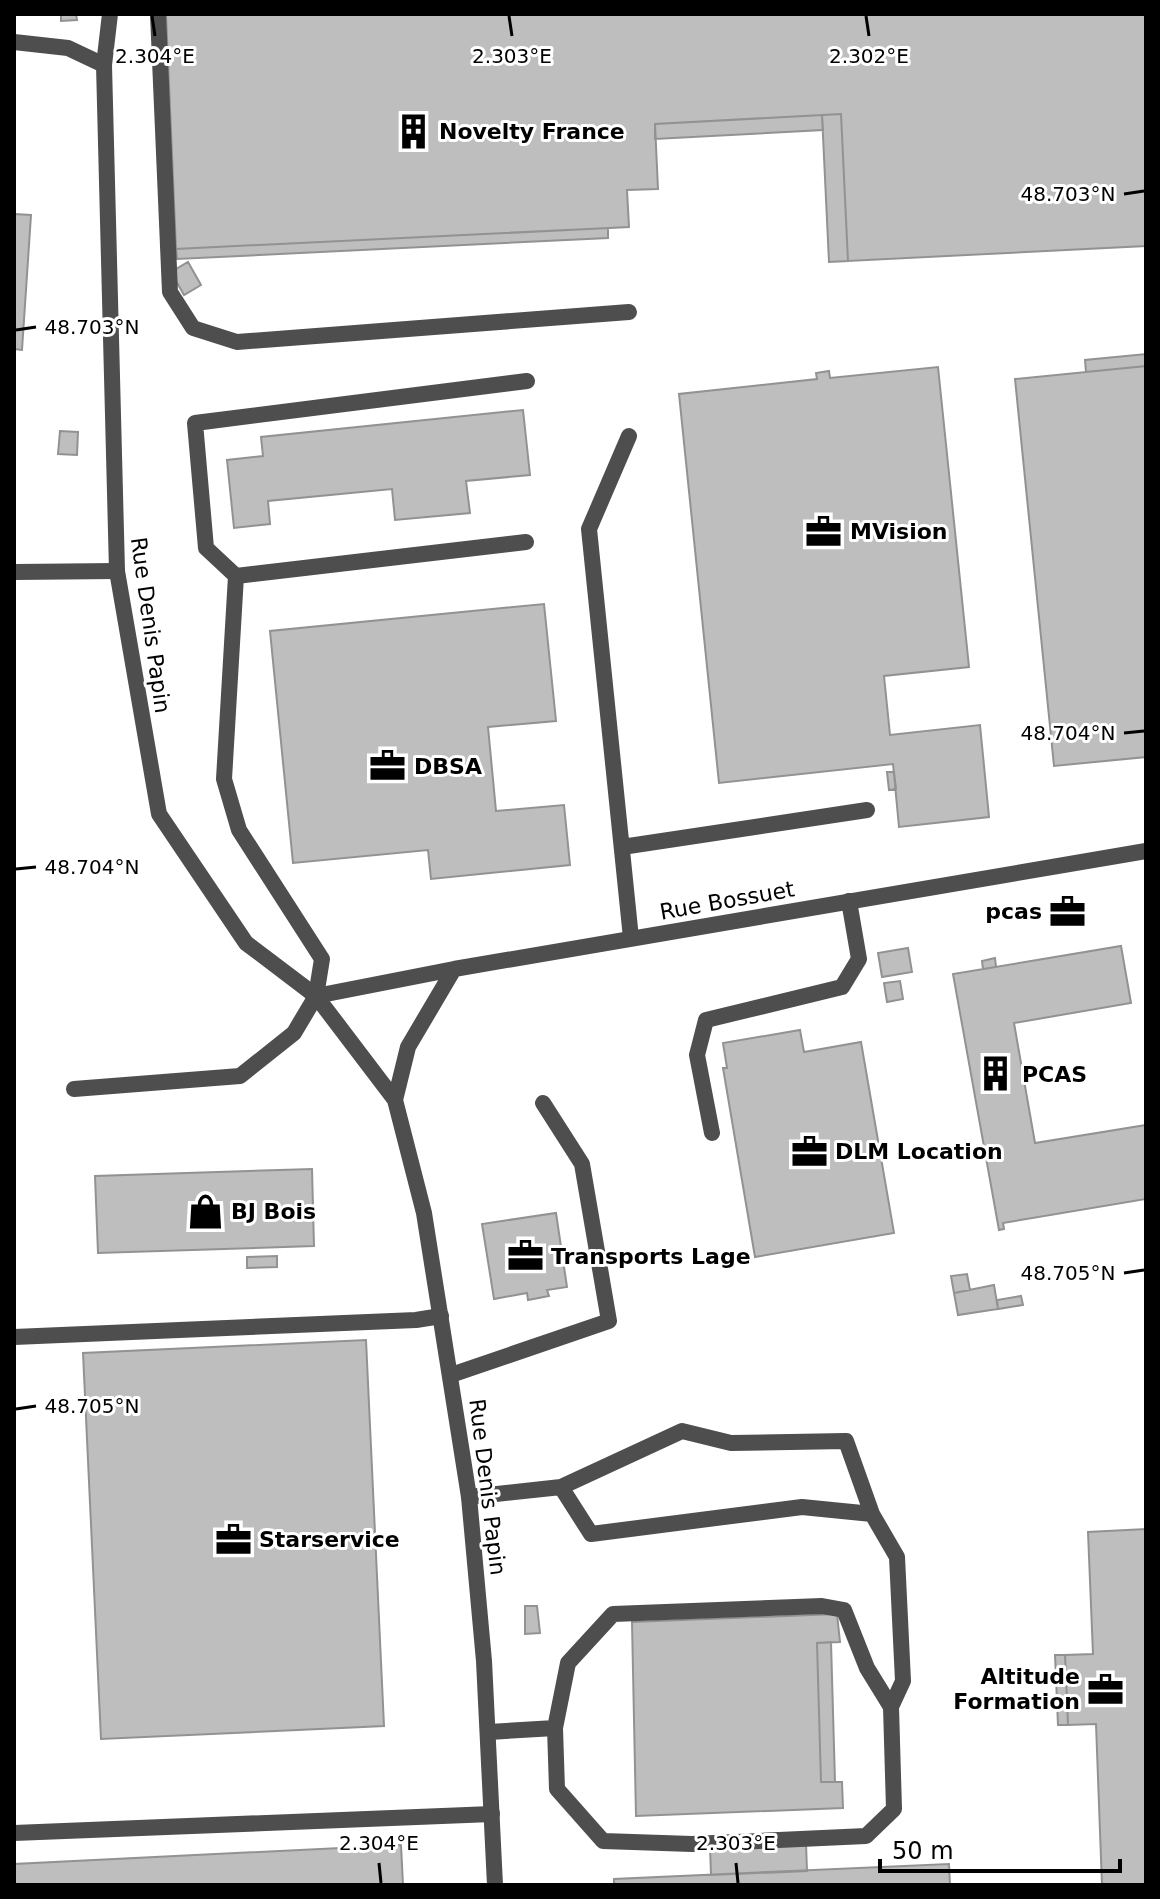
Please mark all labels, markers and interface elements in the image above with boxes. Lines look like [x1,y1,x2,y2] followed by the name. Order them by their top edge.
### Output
[115,44,195,68] text: 2.304°E
[472,44,552,68] text: 2.303°E
[829,44,909,68] text: 2.302°E
[394,112,432,150] building icon: Novelty France
[439,119,625,144] place label: Novelty France
[1021,182,1115,206] text: 48.703°N
[45,315,139,339] text: 48.703°N
[805,512,843,550] office icon: MVision
[850,519,948,544] place label: MVision
[126,535,175,715] street label: Rue Denis Papin
[1021,721,1115,745] text: 48.704°N
[369,747,407,785] office icon: DBSA
[414,754,482,779] place label: DBSA
[45,855,139,879] text: 48.704°N
[658,876,797,925] street label: Rue Bossuet
[1049,892,1087,930] office icon: pcas
[985,899,1042,924] place label: pcas
[977,1055,1015,1093] building icon: PCAS
[1022,1062,1087,1087] place label: PCAS
[790,1132,828,1170] office icon: DLM Location
[835,1139,1003,1164] place label: DLM Location
[186,1192,224,1230] shop icon: BJ Bois
[231,1199,316,1224] place label: BJ Bois
[506,1237,544,1275] office icon: Transports Lage
[551,1244,751,1269] place label: Transports Lage
[1021,1261,1115,1285] text: 48.705°N
[45,1394,139,1418] text: 48.705°N
[464,1397,511,1577] street label: Rue Denis Papin
[214,1520,252,1558] office icon: Starservice
[259,1527,400,1552] place label: Starservice
[953,1664,1080,1714] place label: Altitude Formation
[1087,1670,1125,1708] office icon: Altitude Formation
[880,1823,1120,1873] scale bar
[339,1831,419,1855] text: 2.304°E
[696,1831,776,1855] text: 2.303°E
[892,1837,954,1865] text: 50 m

